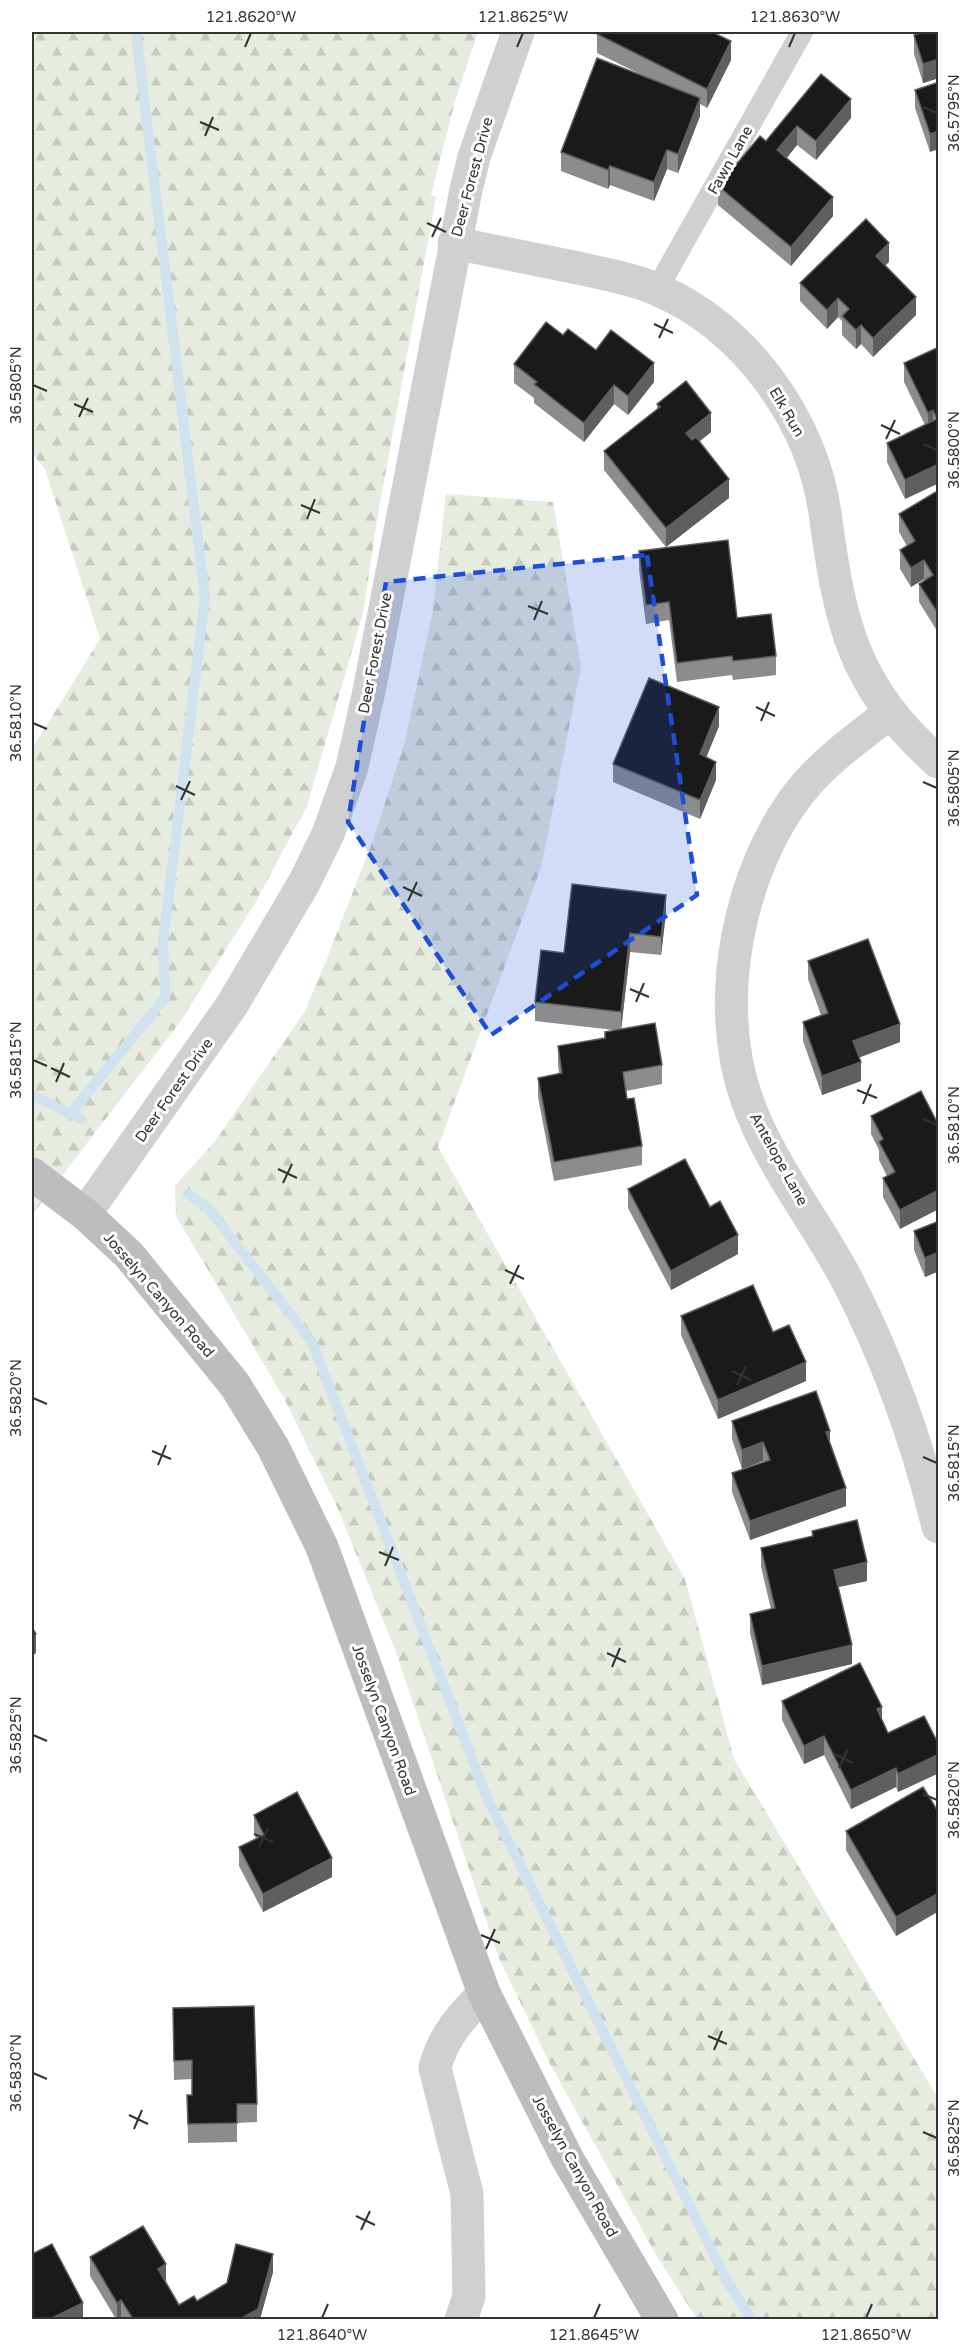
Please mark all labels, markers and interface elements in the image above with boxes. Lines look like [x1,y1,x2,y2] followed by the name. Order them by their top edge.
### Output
[206,8,296,26] text: 121.8620°W
[478,8,568,26] text: 121.8625°W
[750,8,840,26] text: 121.8630°W
[945,74,963,152] text: 36.5795°N
[447,115,497,239] street label: Deer Forest Drive
[704,122,756,198] street label: Fawn Lane
[7,346,25,424] text: 36.5805°N
[766,384,808,440] street label: Elk Run
[945,411,963,489] text: 36.5800°N
[354,591,396,715] street label: Deer Forest Drive
[7,684,25,762] text: 36.5810°N
[945,749,963,827] text: 36.5805°N
[7,1021,25,1099] text: 36.5815°N
[131,1034,217,1146] street label: Deer Forest Drive
[945,1086,963,1164] text: 36.5810°N
[746,1109,812,1209] street label: Antelope Lane
[100,1229,218,1361] street label: Josselyn Canyon Road
[7,1359,25,1437] text: 36.5820°N
[945,1424,963,1502] text: 36.5815°N
[348,1642,420,1798] street label: Josselyn Canyon Road
[7,1696,25,1774] text: 36.5825°N
[945,1761,963,1839] text: 36.5820°N
[7,2034,25,2112] text: 36.5830°N
[528,2092,622,2240] street label: Josselyn Canyon Road
[945,2099,963,2177] text: 36.5825°N
[277,2326,367,2344] text: 121.8640°W
[549,2326,639,2344] text: 121.8645°W
[821,2326,911,2344] text: 121.8650°W

